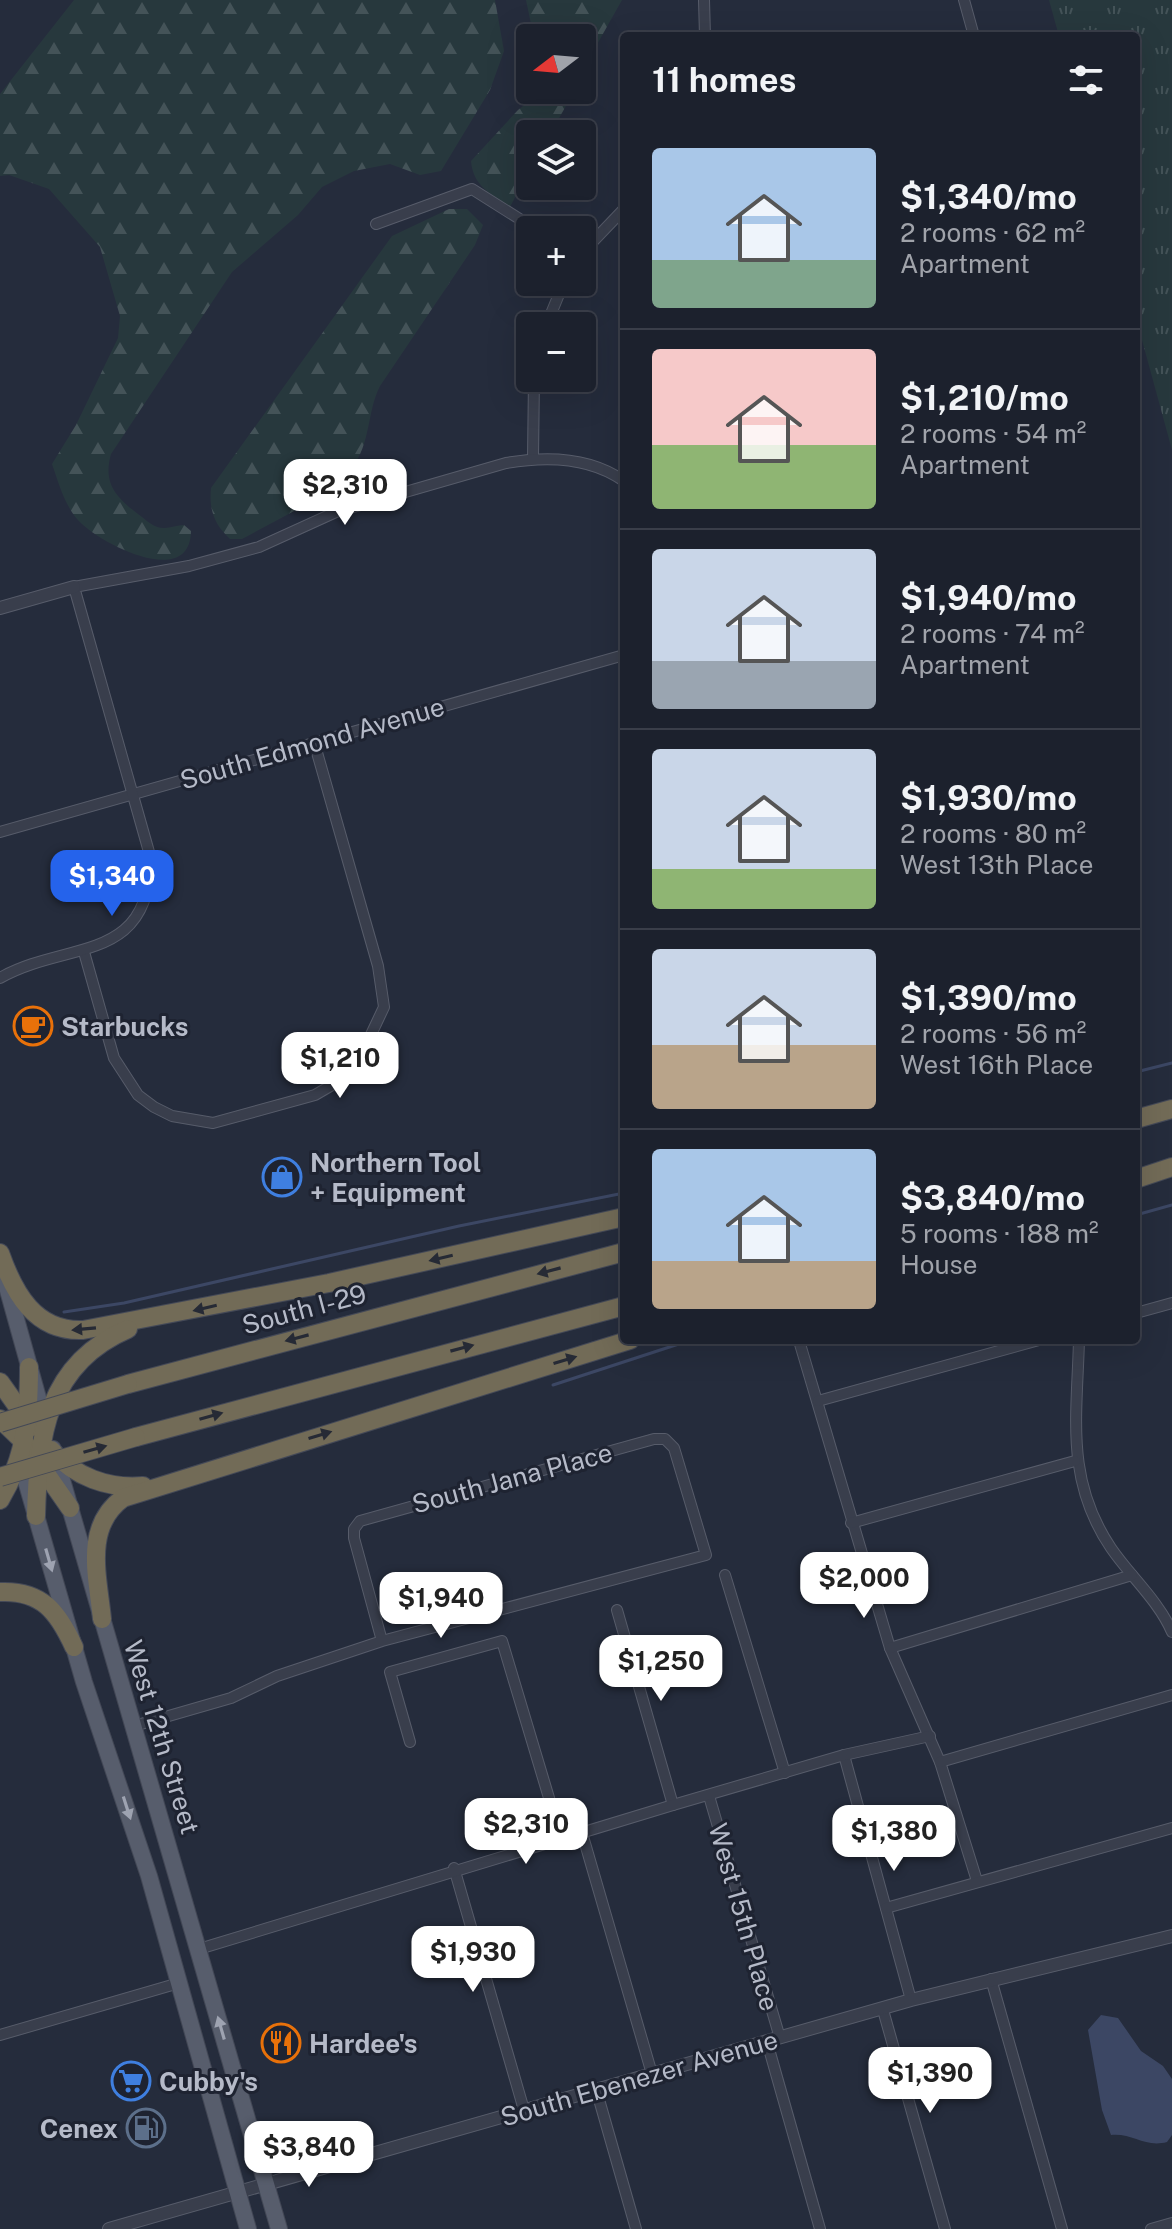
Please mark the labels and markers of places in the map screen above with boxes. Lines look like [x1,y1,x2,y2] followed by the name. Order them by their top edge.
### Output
[280,459,410,527] pin: $2,310
[47,850,177,918] pin: $1,340
[12,1005,54,1047] cafe icon: Starbucks
[61,1011,188,1042] place label: Starbucks
[275,1032,405,1100] pin: $1,210
[310,1147,481,1208] place label: Northern Tool + Equipment
[261,1156,303,1198] shop icon: Northern Tool + Equipment
[799,1552,929,1620] pin: $2,000
[376,1572,506,1640] pin: $1,940
[596,1635,726,1703] pin: $1,250
[461,1798,591,1866] pin: $2,310
[829,1805,959,1873] pin: $1,380
[408,1926,538,1994] pin: $1,930
[260,2022,302,2064] restaurant icon: Hardee's
[309,2028,418,2059] place label: Hardee's
[865,2047,995,2115] pin: $1,390
[110,2060,152,2102] supermarket icon: Cubby's
[159,2066,258,2097] place label: Cubby's
[125,2107,167,2149] fuel station icon: Cenex
[40,2113,118,2144] place label: Cenex
[244,2121,374,2189] pin: $3,840

